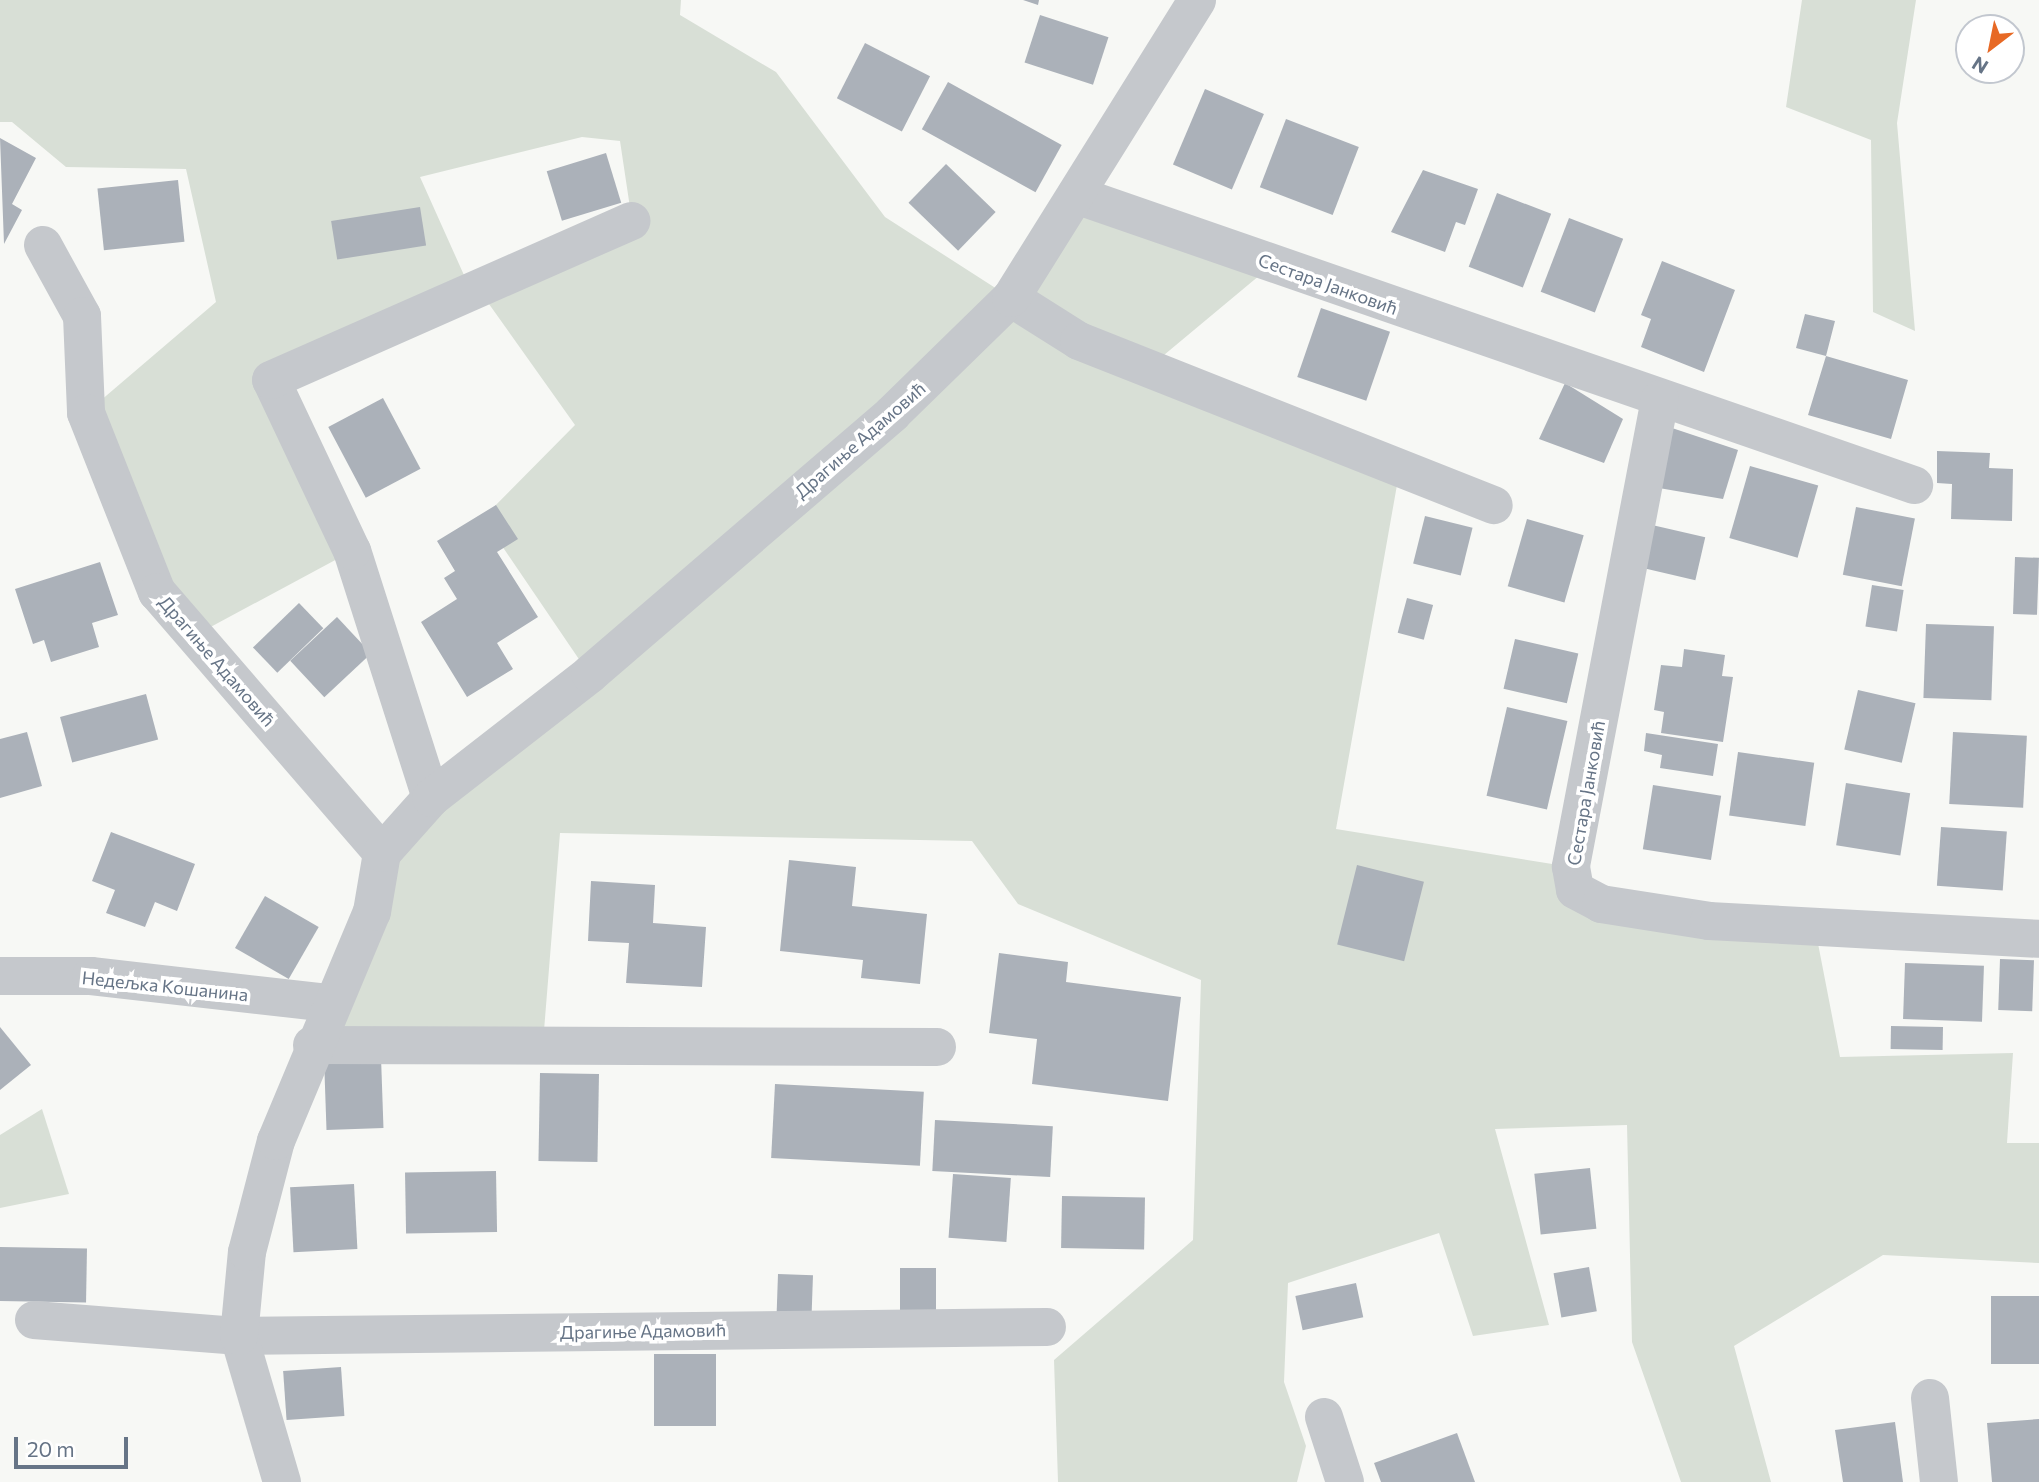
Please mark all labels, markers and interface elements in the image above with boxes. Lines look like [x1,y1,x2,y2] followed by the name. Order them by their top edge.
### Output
[1955,14,2025,84] north arrow
[1968,52,1992,79] text: N
[1255,249,1401,319] street label: Сестара Јанковић
[790,377,930,503] street label: Драгиње Адамовић
[154,591,280,731] street label: Драгиње Адамовић
[1563,719,1609,867] street label: Сестара Јанковић
[81,967,249,1005] street label: Недељка Кошанина
[560,1319,726,1343] street label: Драгиње Адамовић
[18,1422,131,1466] scale bar
[27,1436,75,1461] text: 20 m

